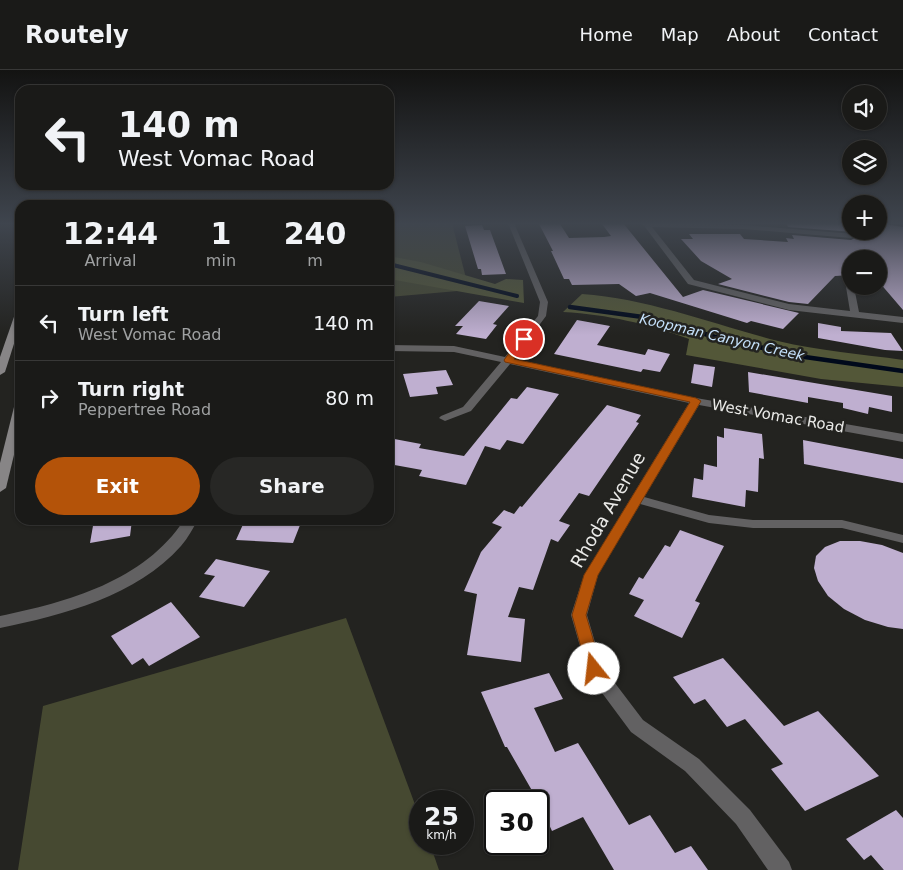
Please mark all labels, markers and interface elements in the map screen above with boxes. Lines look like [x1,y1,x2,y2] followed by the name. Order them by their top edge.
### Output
[25,21,129,49] text: Routely
[580,24,633,45] text: Home
[661,24,699,45] text: Map
[727,24,780,45] text: About
[808,24,878,45] text: Contact
[842,85,887,295] map controls
[842,85,887,130] button: sound
[35,105,100,170] icon: left
[118,105,240,145] text: 140 m
[842,140,887,185] button: layers
[118,146,315,171] text: West Vomac Road
[842,195,887,240] button: +
[63,216,158,251] text: 12:44
[210,216,231,251] text: 1
[284,216,346,251] text: 240
[842,250,887,295] button: −
[84,251,136,270] text: Arrival
[206,251,236,270] text: min
[307,251,323,270] text: m
[78,303,169,325] text: Turn left
[35,309,63,337] icon: left
[638,310,807,364] water label: Koopman Canyon Creek
[313,312,374,334] text: 140 m
[503,318,545,360] pin
[78,325,221,344] text: West Vomac Road
[510,325,538,353] icon: arrive
[78,378,184,400] text: Turn right
[35,384,63,412] icon: right
[325,387,374,409] text: 80 m
[710,395,846,437] street label: West Vomac Road
[78,400,211,419] text: Peppertree Road
[566,448,649,571] street label: Rhoda Avenue
[35,457,200,515] button: Exit
[210,457,374,515] button: Share
[567,642,619,694] position arrow
[484,790,549,855] speed limit sign: 30
[424,802,459,831] text: 25
[426,828,457,842] text: km/h

